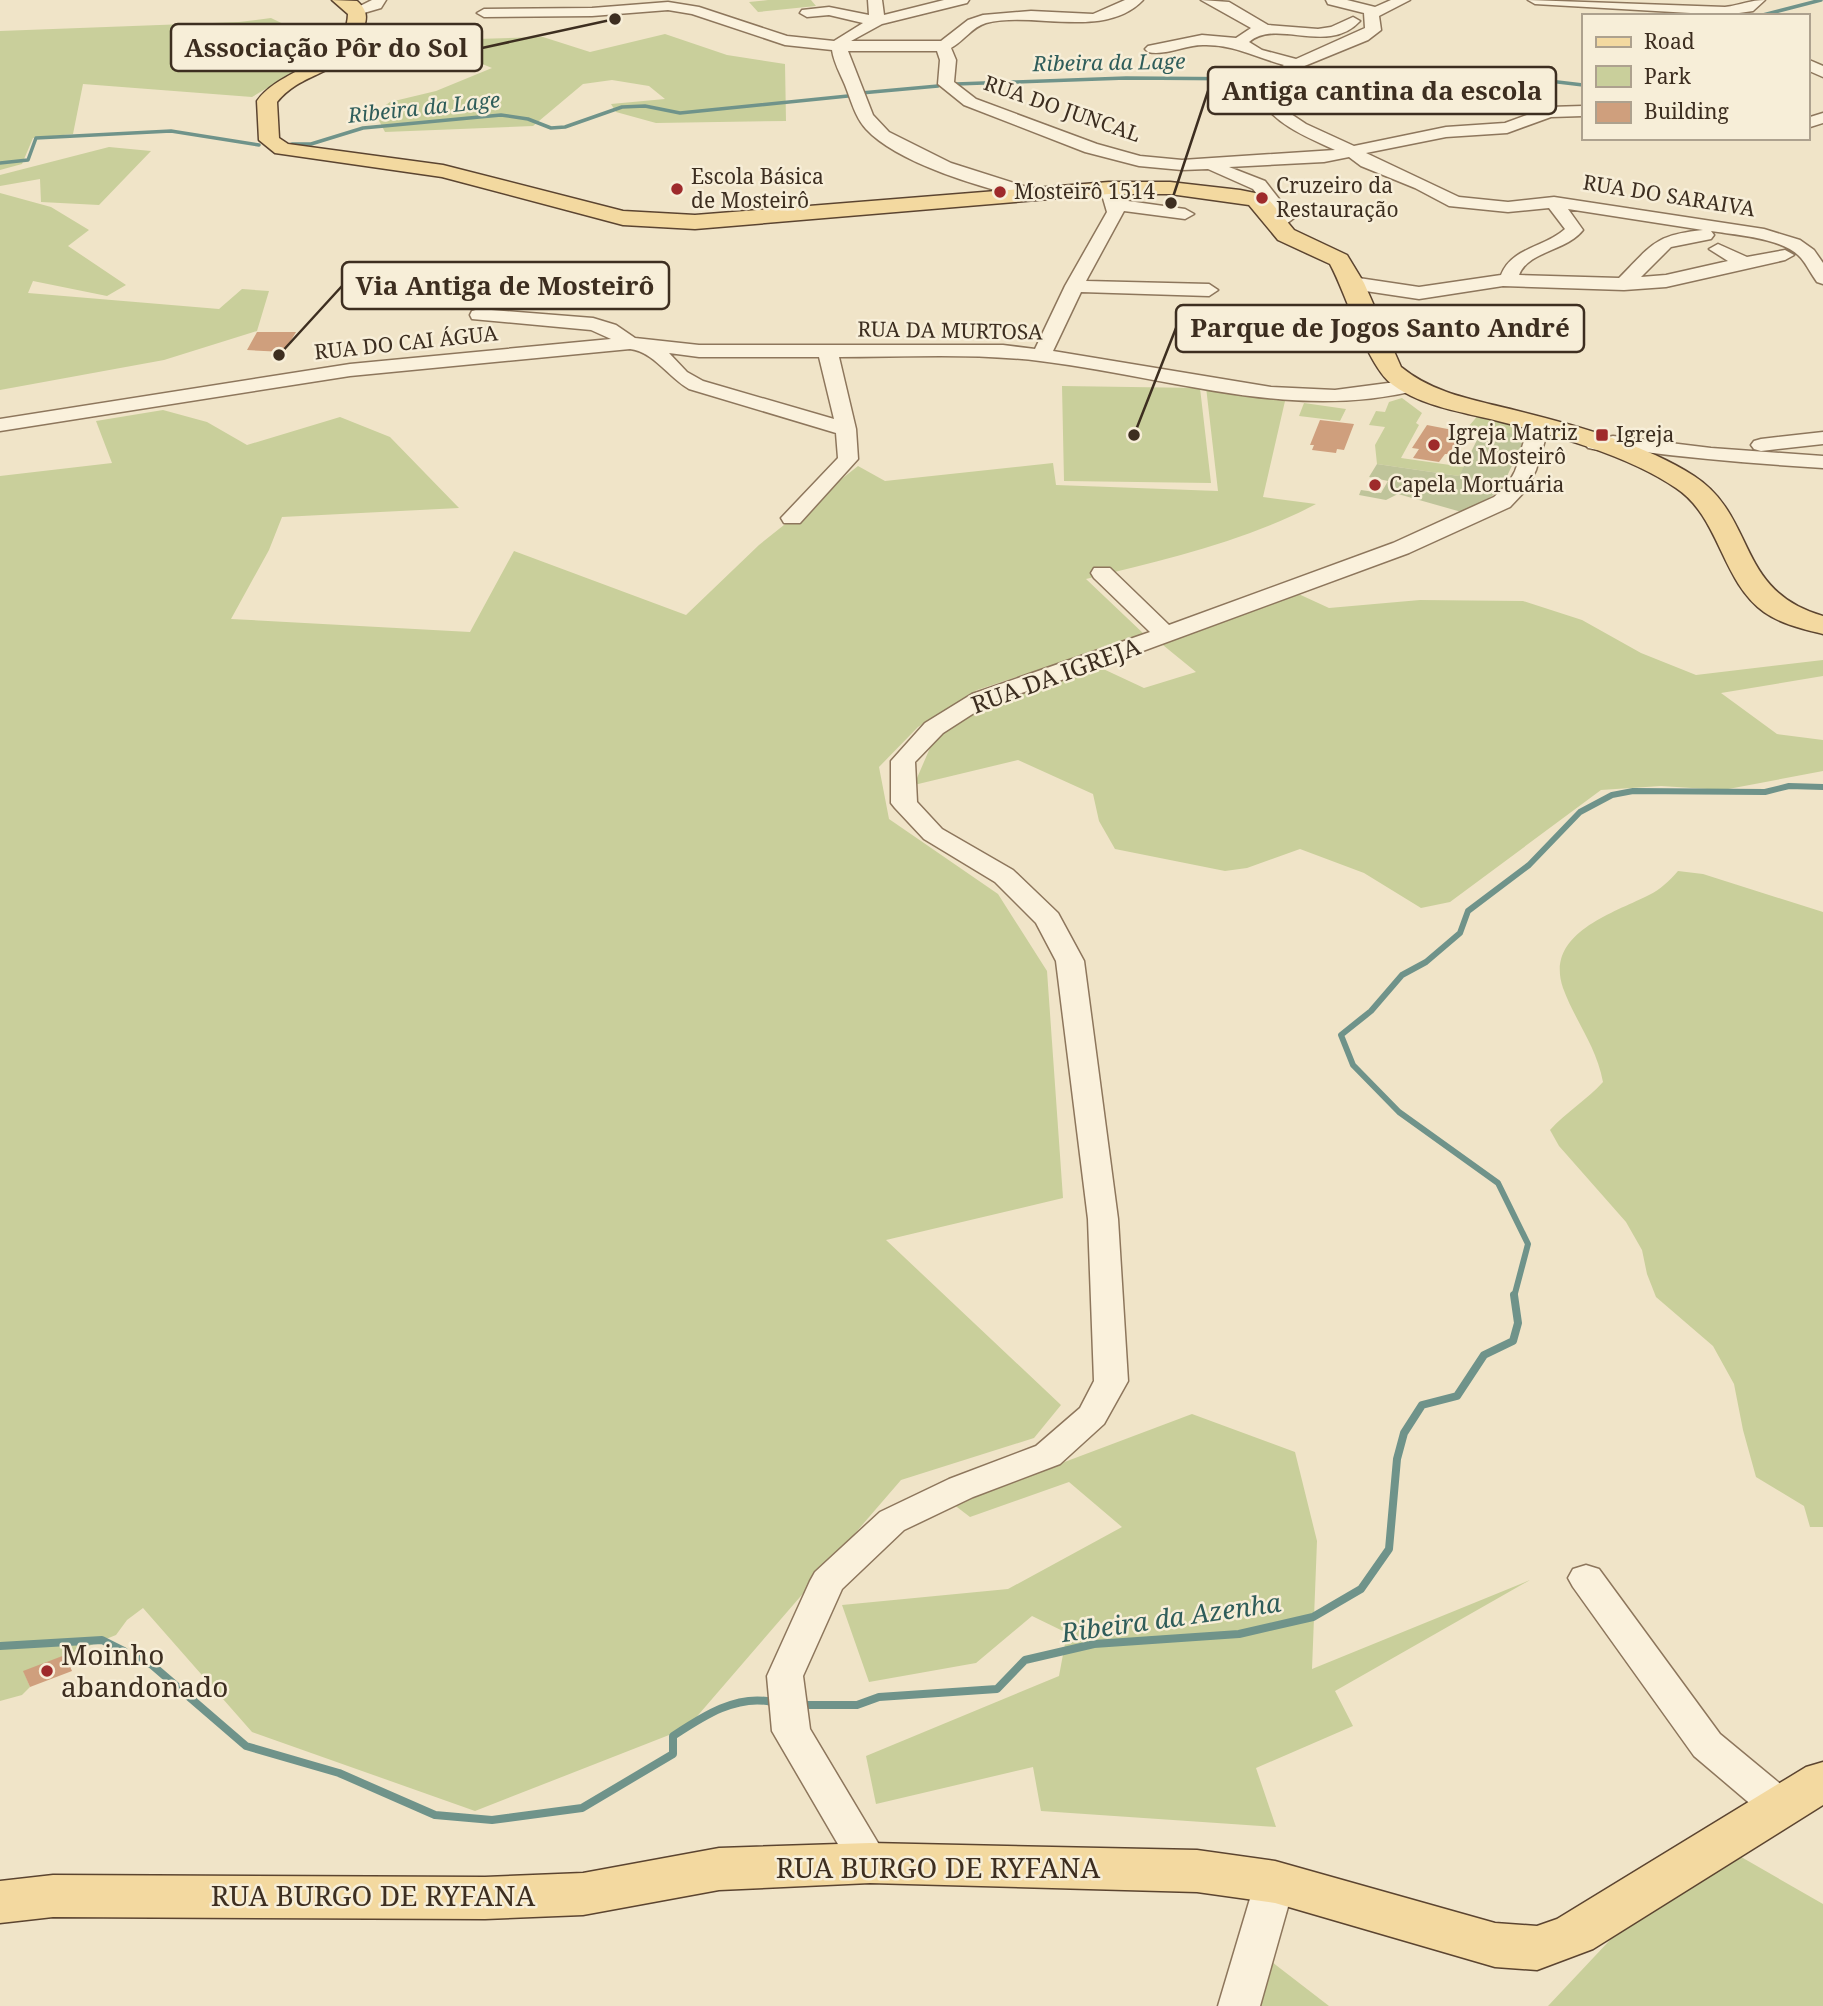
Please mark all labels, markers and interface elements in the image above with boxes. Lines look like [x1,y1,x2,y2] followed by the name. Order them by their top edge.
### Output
[1582,14,1809,140] legend
[171,24,482,71] callout: Associação Pôr do Sol
[1644,27,1695,55] text: Road
[184,29,468,65] text: Associação Pôr do Sol
[1031,47,1186,77] water label: Ribeira da Lage
[1644,62,1691,90] text: Park
[1208,67,1556,114] callout: Antiga cantina da escola
[980,68,1144,148] street label: RUA DO JUNCAL
[1222,72,1542,108] text: Antiga cantina da escola
[345,85,501,129] water label: Ribeira da Lage
[1644,97,1729,125] text: Building
[691,162,824,214] place label: Escola Básica de Mosteirô
[1581,168,1758,222] street label: RUA DO SARAIVA
[1276,171,1399,223] place label: Cruzeiro da Restauração
[1014,177,1155,205] place label: Mosteirô 1514
[669,181,685,197] marker: Escola Básica de Mosteirô
[992,184,1008,200] marker: Mosteirô 1514
[1254,190,1270,206] marker: Cruzeiro da Restauração
[342,262,669,309] callout: Via Antiga de Mosteirô
[355,267,655,303] text: Via Antiga de Mosteirô
[1176,305,1584,352] callout: Parque de Jogos Santo André
[1190,309,1570,345] text: Parque de Jogos Santo André
[857,314,1043,346] street label: RUA DA MURTOSA
[313,318,499,366] street label: RUA DO CAI ÁGUA
[1448,418,1578,470] place label: Igreja Matriz de Mosteirô
[1616,420,1674,448] place label: Igreja
[1594,427,1610,443] marker: Igreja
[1426,437,1442,453] marker: Igreja Matriz de Mosteirô
[1389,470,1564,498] place label: Capela Mortuária
[1367,477,1383,493] marker: Capela Mortuária
[966,629,1145,720] street label: RUA DA IGREJA
[1058,1584,1283,1650] water label: Ribeira da Azenha
[61,1635,228,1705] place label: Moinho abandonado
[39,1663,55,1679] marker: Moinho abandonado
[776,1848,1100,1886] street label: RUA BURGO DE RYFANA
[211,1876,535,1914] street label: RUA BURGO DE RYFANA

